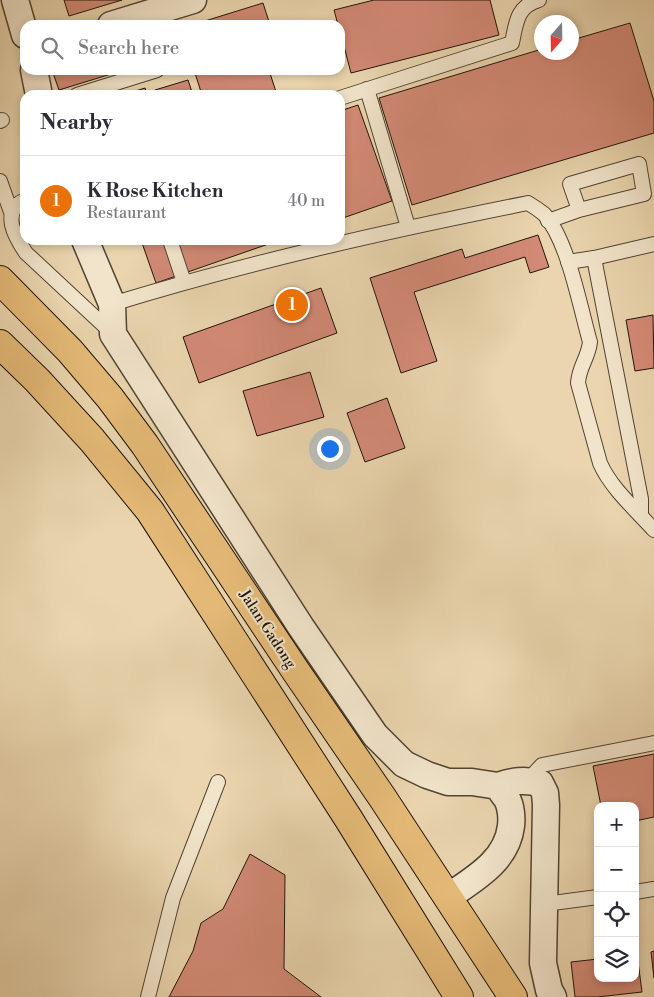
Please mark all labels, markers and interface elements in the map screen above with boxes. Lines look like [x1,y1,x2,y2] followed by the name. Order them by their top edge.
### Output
[534,15,579,60] north arrow
[20,20,345,75] search box
[38,34,66,62] icon: search
[78,36,179,60] text: Search here
[40,110,113,136] text: Nearby
[87,179,223,203] text: K Rose Kitchen
[52,191,60,211] text: 1
[288,191,325,211] text: 40 m
[87,203,166,223] text: Restaurant
[276,286,308,324] pin: 1
[317,436,343,462] your location
[234,585,300,673] street label: Jalan Gadong
[594,802,639,982] map controls
[594,802,639,847] button: +
[594,847,639,892] button: −
[594,892,639,937] button: locate
[594,937,639,982] button: layers

